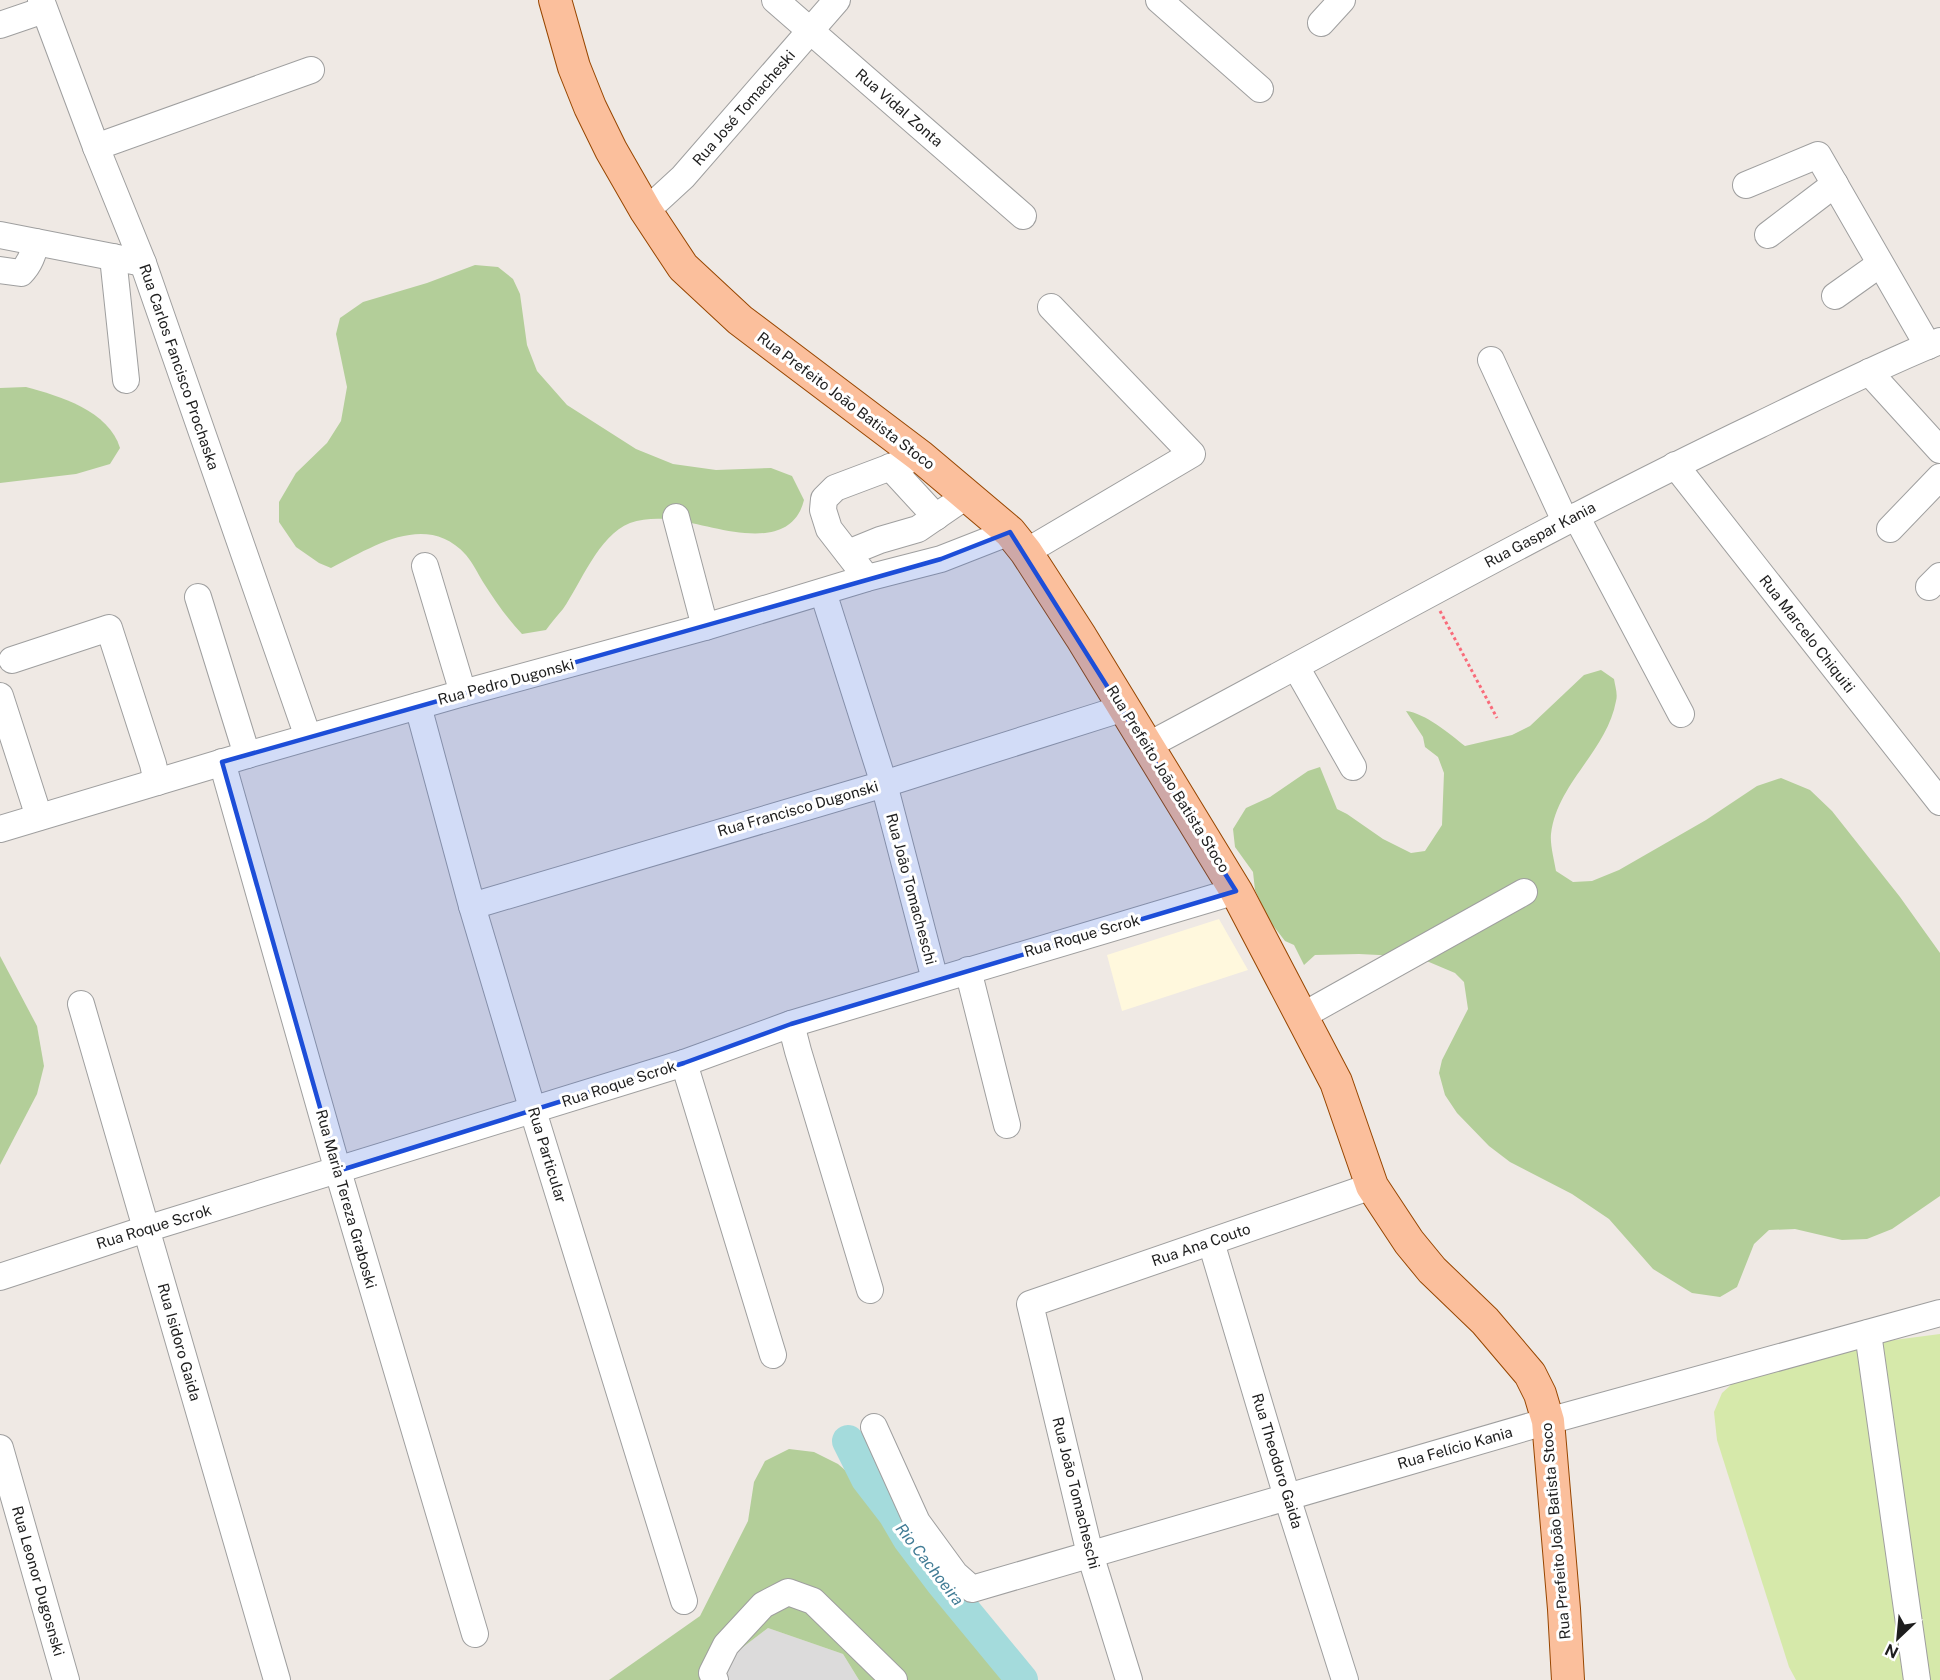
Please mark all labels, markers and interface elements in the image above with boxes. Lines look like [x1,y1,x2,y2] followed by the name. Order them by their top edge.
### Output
[689,47,798,169] street label: Rua José Tomacheski
[852,65,946,150] street label: Rua Vidal Zonta
[136,262,223,472] street label: Rua Carlos Fancisco Prochaska
[754,328,938,473] street label: Rua Prefeito João Batista Stoco
[1481,498,1598,571] street label: Rua Gaspar Kania
[1756,572,1859,696] street label: Rua Marcelo Chiquiti
[436,655,576,708] street label: Rua Pedro Dugonski
[1104,682,1233,876] street label: Rua Prefeito João Batista Stoco
[715,777,880,840] street label: Rua Francisco Dugonski
[883,811,940,966] street label: Rua João Tomacheschi
[1022,911,1142,960] street label: Rua Roque Scrok
[559,1057,678,1110] street label: Rua Roque Scrok
[525,1105,570,1205] street label: Rua Particular
[313,1107,380,1290] street label: Rua Maria Tereza Graboski
[94,1201,213,1252] street label: Rua Roque Scrok
[1149,1220,1253,1269] street label: Rua Ana Couto
[155,1281,204,1403] street label: Rua Isidoro Gaida
[1249,1391,1306,1531] street label: Rua Theodoro Gaida
[1049,1415,1104,1571] street label: Rua João Tomacheschi
[1538,1422,1573,1640] street label: Rua Prefeito João Batista Stoco
[1395,1423,1514,1472] street label: Rua Felício Kania
[9,1504,68,1658] street label: Rua Leonor Dugosnski
[892,1520,968,1609] water label: Rio Cachoeira
[1868,1608,1928,1668] north arrow
[1882,1640,1901,1662] text: N

